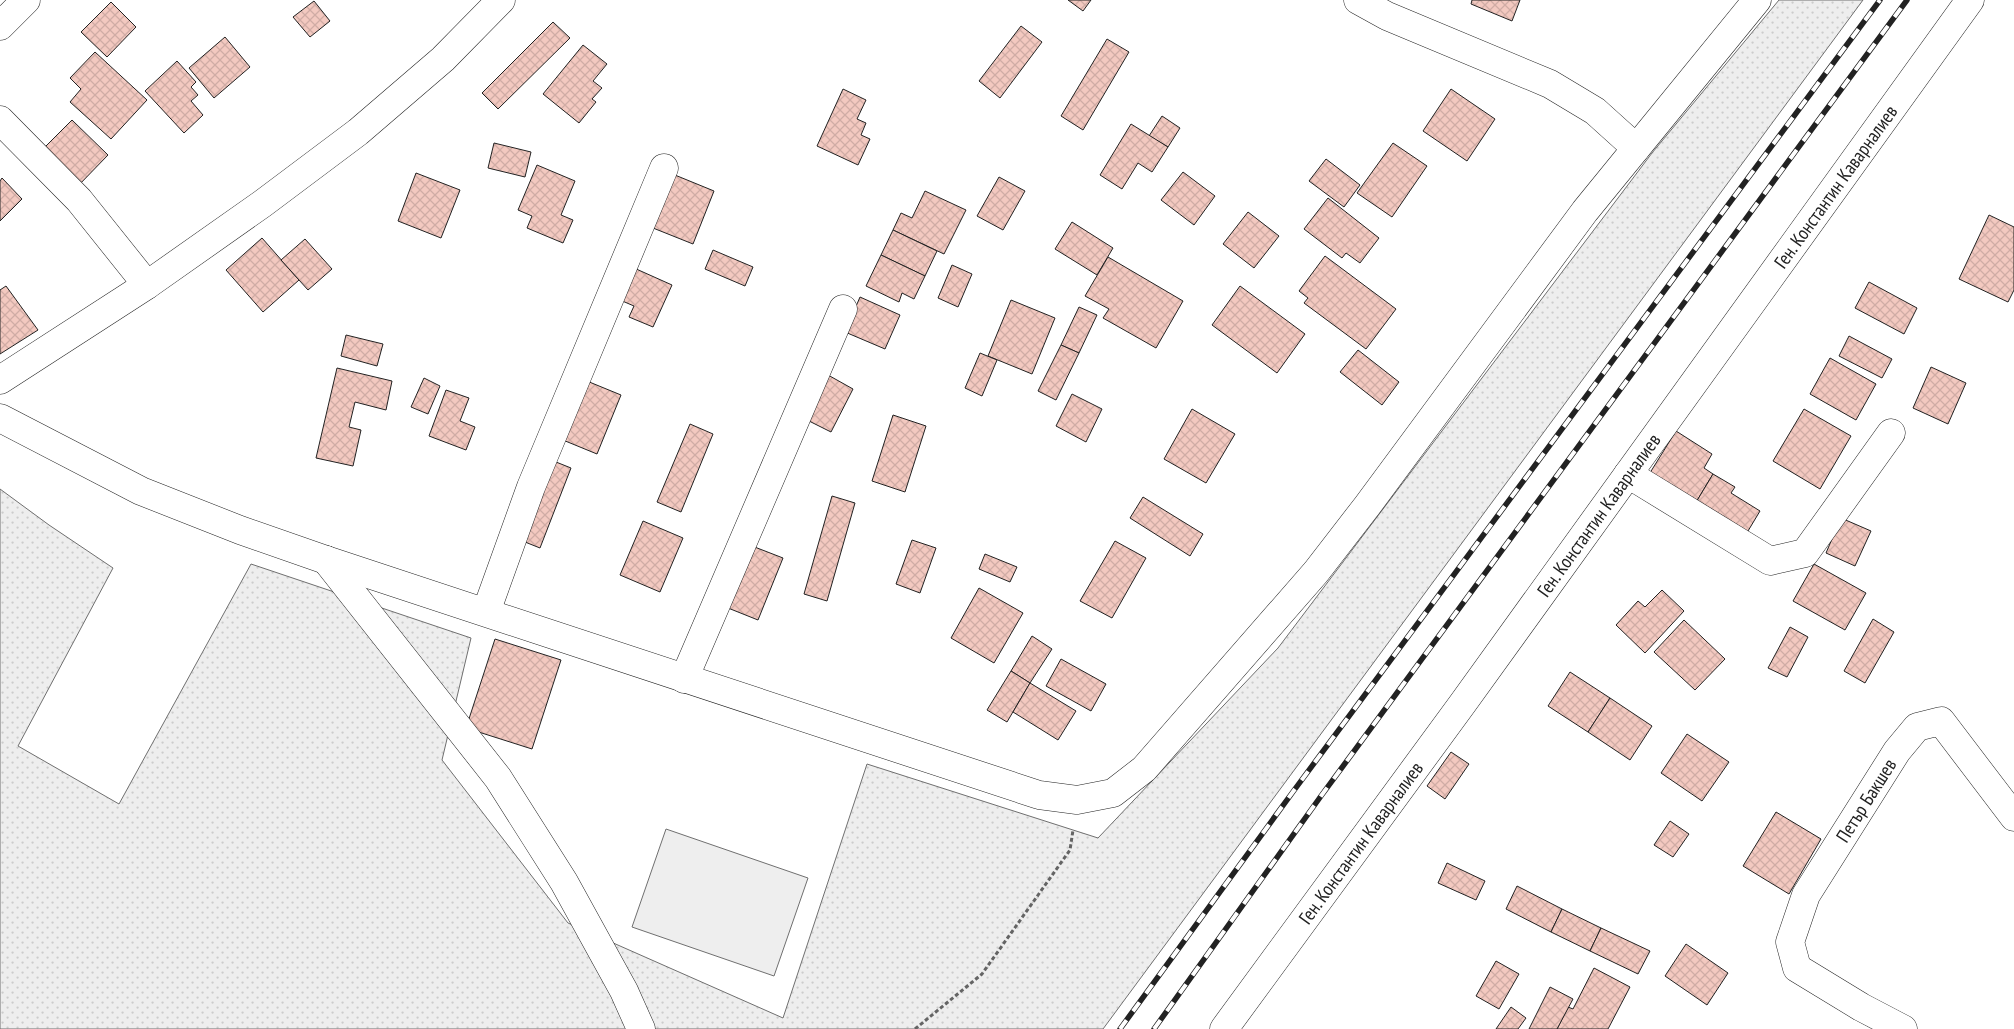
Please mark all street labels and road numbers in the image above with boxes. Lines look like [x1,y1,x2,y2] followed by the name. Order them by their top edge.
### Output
[1769,100,1902,273] street label: Ген. Константин Каварналиев
[1532,429,1666,601] street label: Ген. Константин Каварналиев
[1830,754,1901,847] street label: Петър Бакшев
[1293,757,1428,929] street label: Ген. Константин Каварналиев

